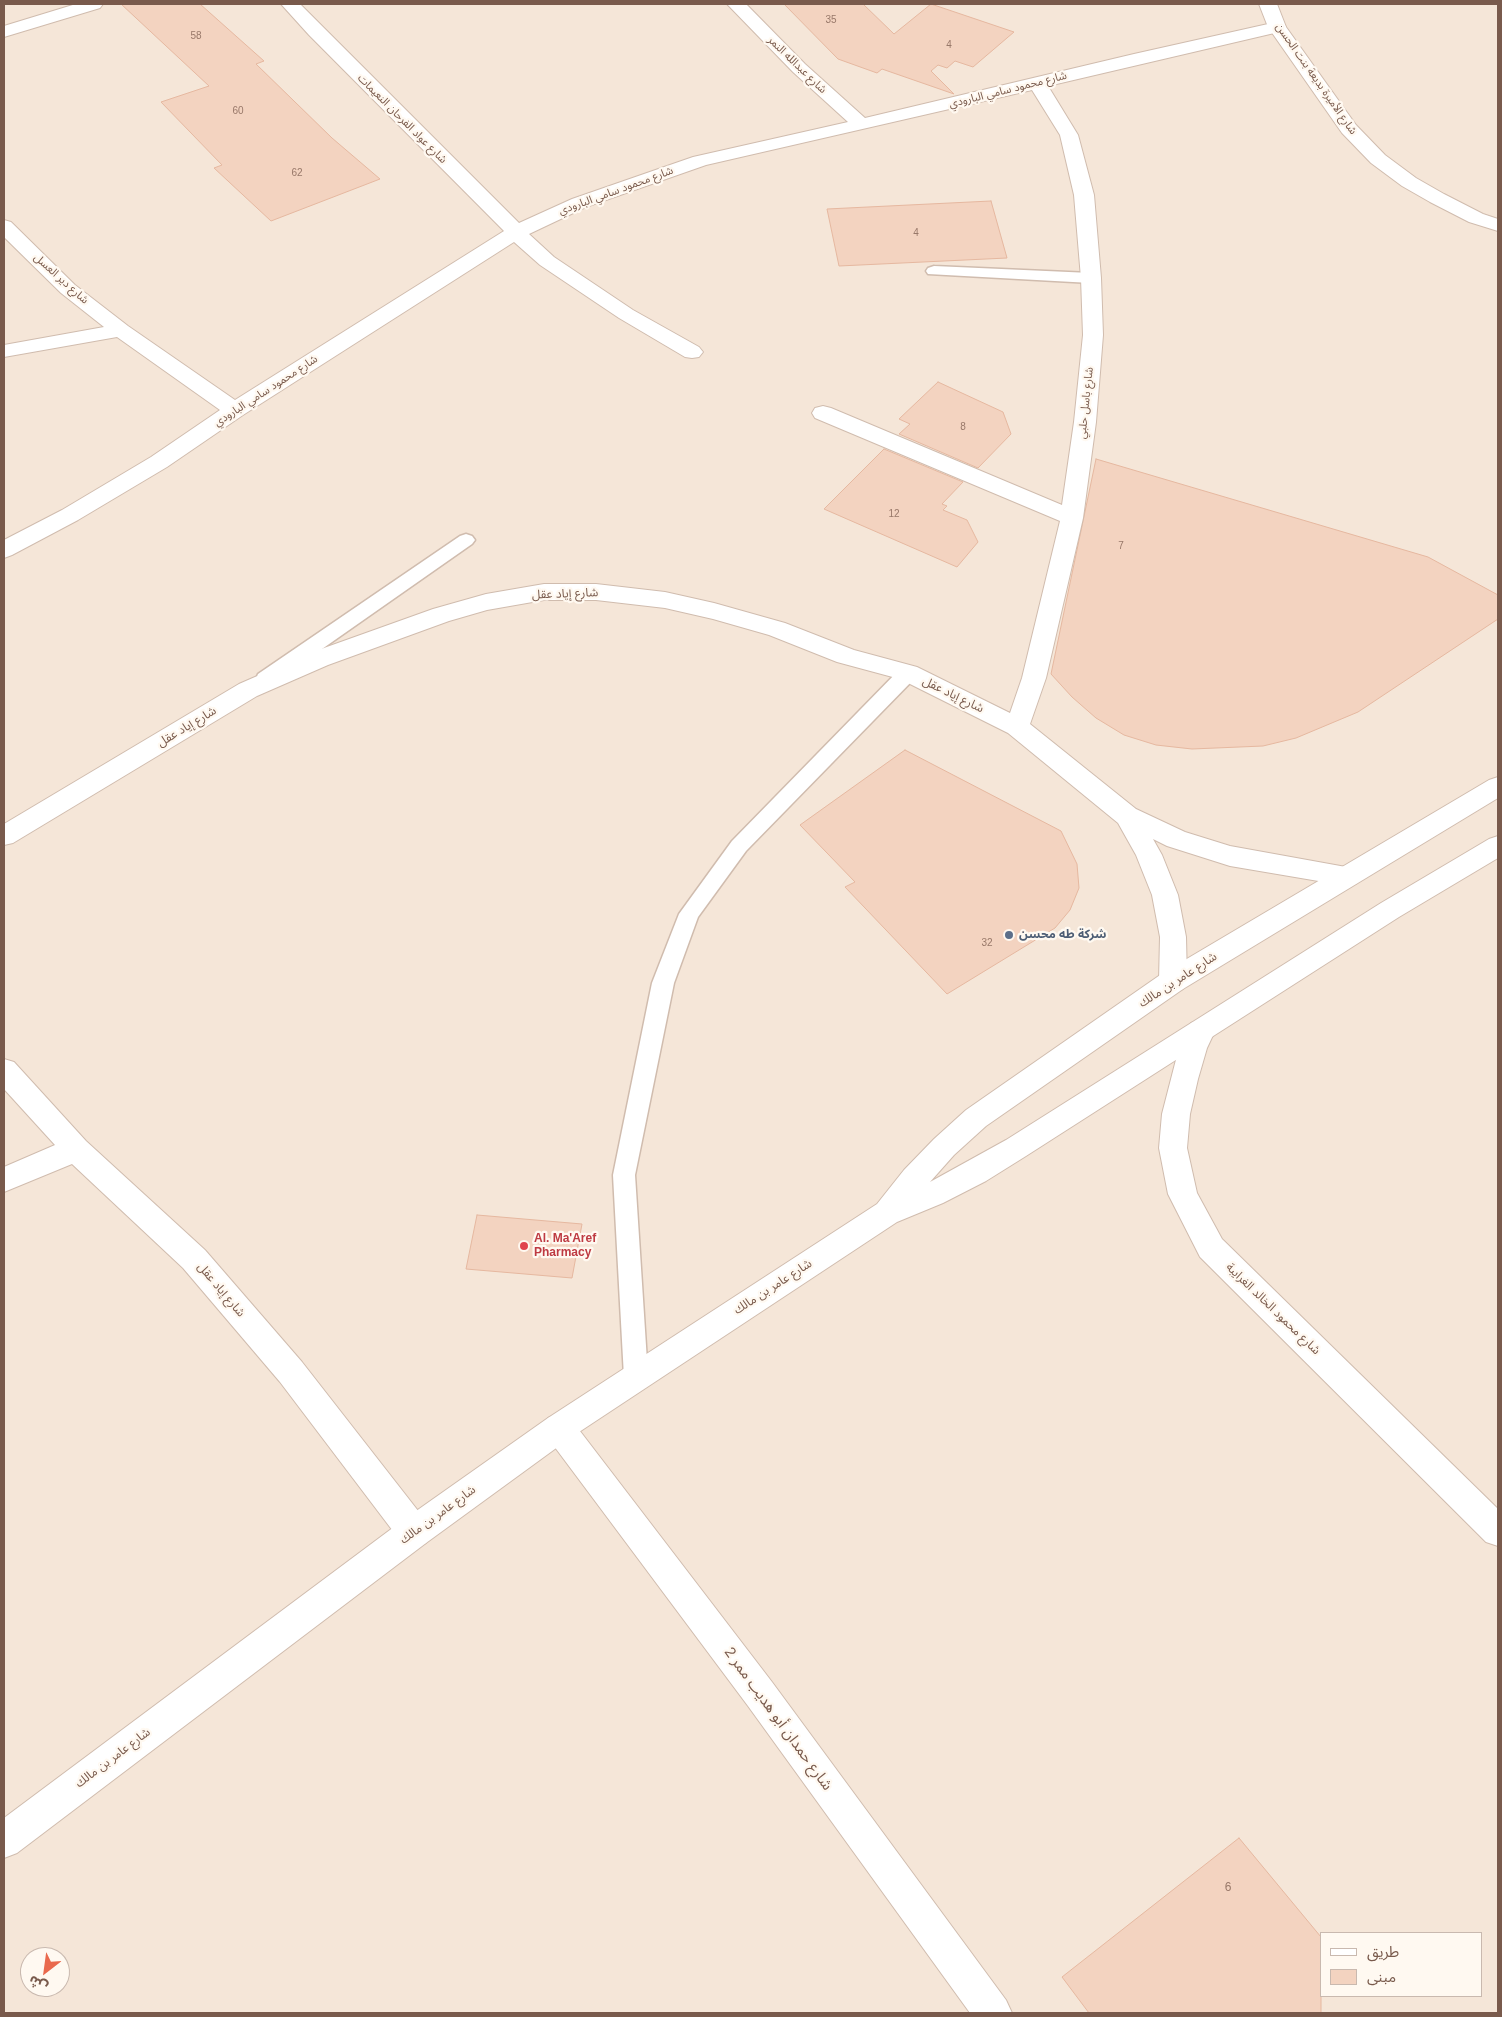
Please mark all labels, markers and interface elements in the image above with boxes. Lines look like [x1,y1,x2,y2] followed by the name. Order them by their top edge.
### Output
[825,14,837,26] house number: 35
[1273,21,1359,137] street label: شارع الأميرة بديعة بنت الحسن
[190,30,202,42] house number: 58
[765,34,829,96] street label: شارع عبدالله النمر
[946,39,952,51] house number: 4
[948,69,1068,111] street label: شارع محمود سامي البارودي
[355,72,449,166] street label: شارع عواد الفرحان النعيمات
[232,105,244,117] house number: 60
[557,164,675,218] street label: شارع محمود سامي البارودي
[291,167,303,179] house number: 62
[913,227,919,239] house number: 4
[31,251,91,307] street label: شارع دير العسل
[212,353,320,429] street label: شارع محمود سامي البارودي
[1076,367,1096,439] street label: شارع باسل حلبي
[960,421,966,433] house number: 8
[888,508,900,520] house number: 12
[1118,540,1124,552] house number: 7
[532,586,598,602] street label: شارع إياد عقل
[920,674,986,716] street label: شارع إياد عقل
[155,704,219,750] street label: شارع إياد عقل
[1019,928,1106,942] place label: شركة طه محسن
[1003,929,1015,941] marker: شركة طه محسن
[981,937,993,949] house number: 32
[1136,949,1220,1011] street label: شارع عامر بن مالك
[534,1232,596,1260] place label: Al. Ma'Aref Pharmacy
[518,1240,530,1252] marker: Al. Ma'Aref Pharmacy
[731,1256,815,1318] street label: شارع عامر بن مالك
[194,1260,248,1320] street label: شارع إياد عقل
[1223,1260,1323,1358] street label: شارع محمود الخالد الغرايبة
[397,1483,479,1547] street label: شارع عامر بن مالك
[720,1644,836,1794] street label: شارع حمدان أبو هديب ممر 2
[73,1725,153,1791] street label: شارع عامر بن مالك
[1225,1881,1231,1895] house number: 6
[1320,1932,1482,1997] legend
[1367,1943,1399,1960] text: طريق
[20,1947,70,1997] north arrow
[1367,1968,1396,1985] text: مبنى
[26,1972,50,1996] text: ش

